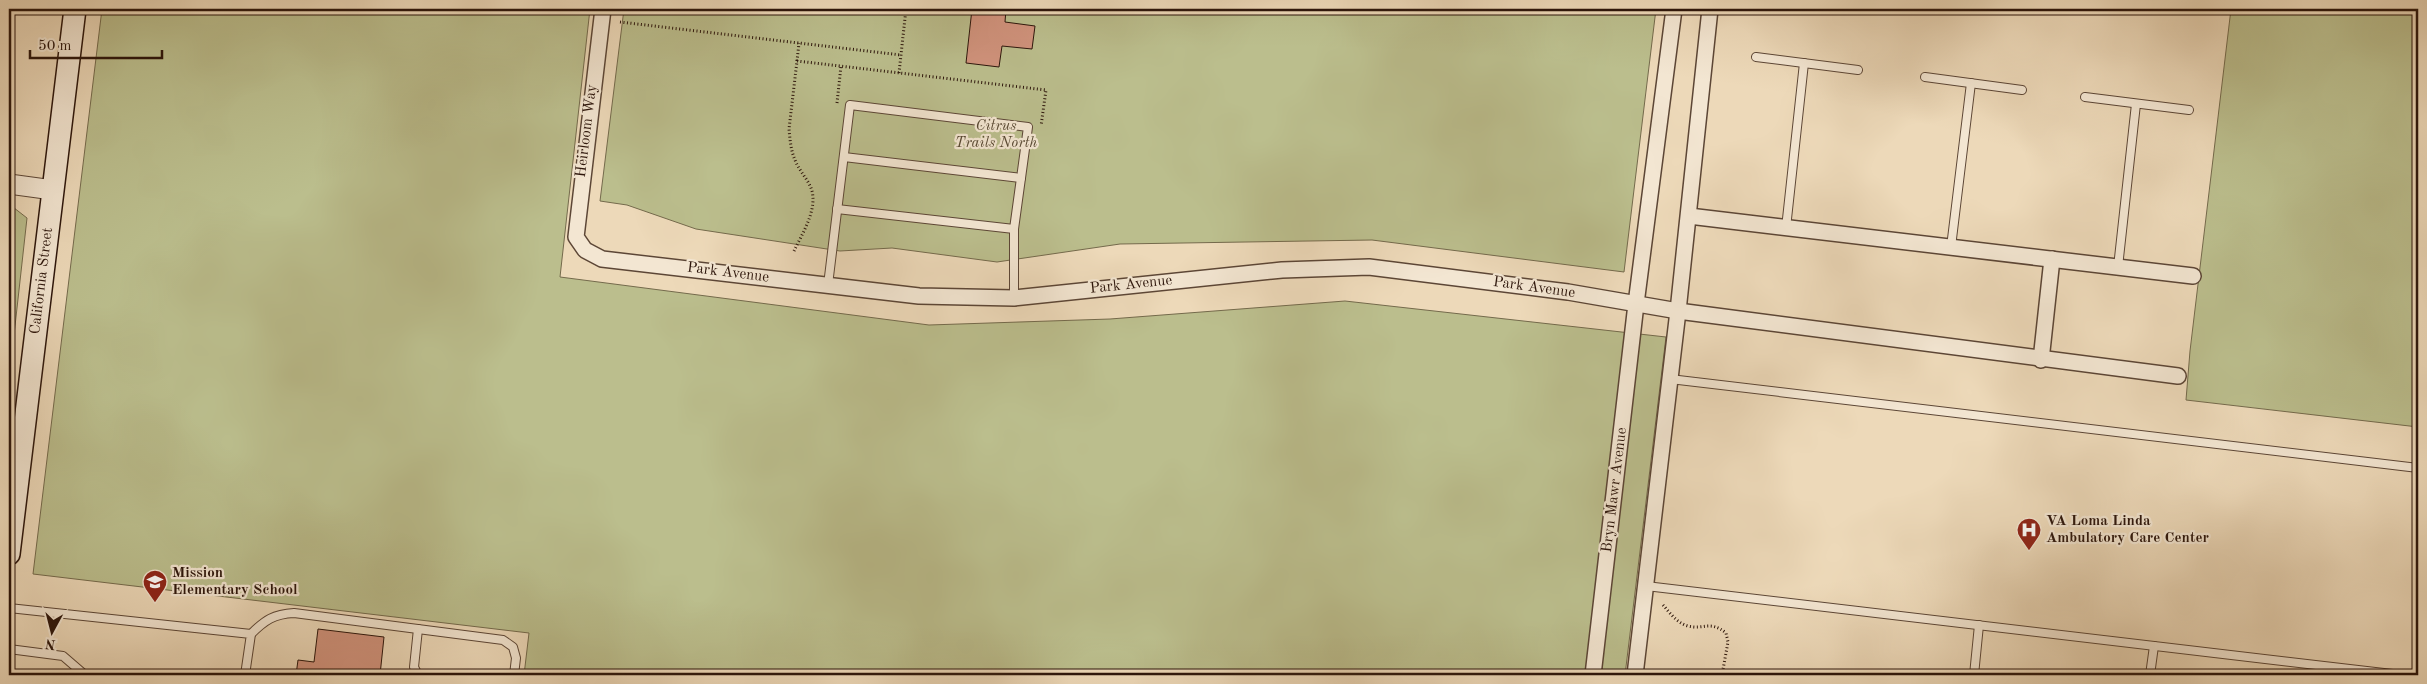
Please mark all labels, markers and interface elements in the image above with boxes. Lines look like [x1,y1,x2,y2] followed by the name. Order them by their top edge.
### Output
[30,28,162,60] scale bar
[38,39,72,54] text: 50 m
[574,83,600,179] street label: Heirloom Way
[955,119,1038,151] park label: Citrus Trails North
[28,227,56,335] street label: California Street
[686,261,770,285] street label: Park Avenue
[1089,273,1173,297] street label: Park Avenue
[1492,275,1576,301] street label: Park Avenue
[1600,426,1630,553] street label: Bryn Mawr Avenue
[2046,514,2209,546] place label: VA Loma Linda Ambulatory Care Center
[2016,517,2042,551] hospital icon: VA Loma Linda Ambulatory Care Center
[172,566,298,598] place label: Mission Elementary School
[142,569,168,603] school or university icon: Mission Elementary School
[28,606,78,656] north arrow
[44,636,57,652] text: N

